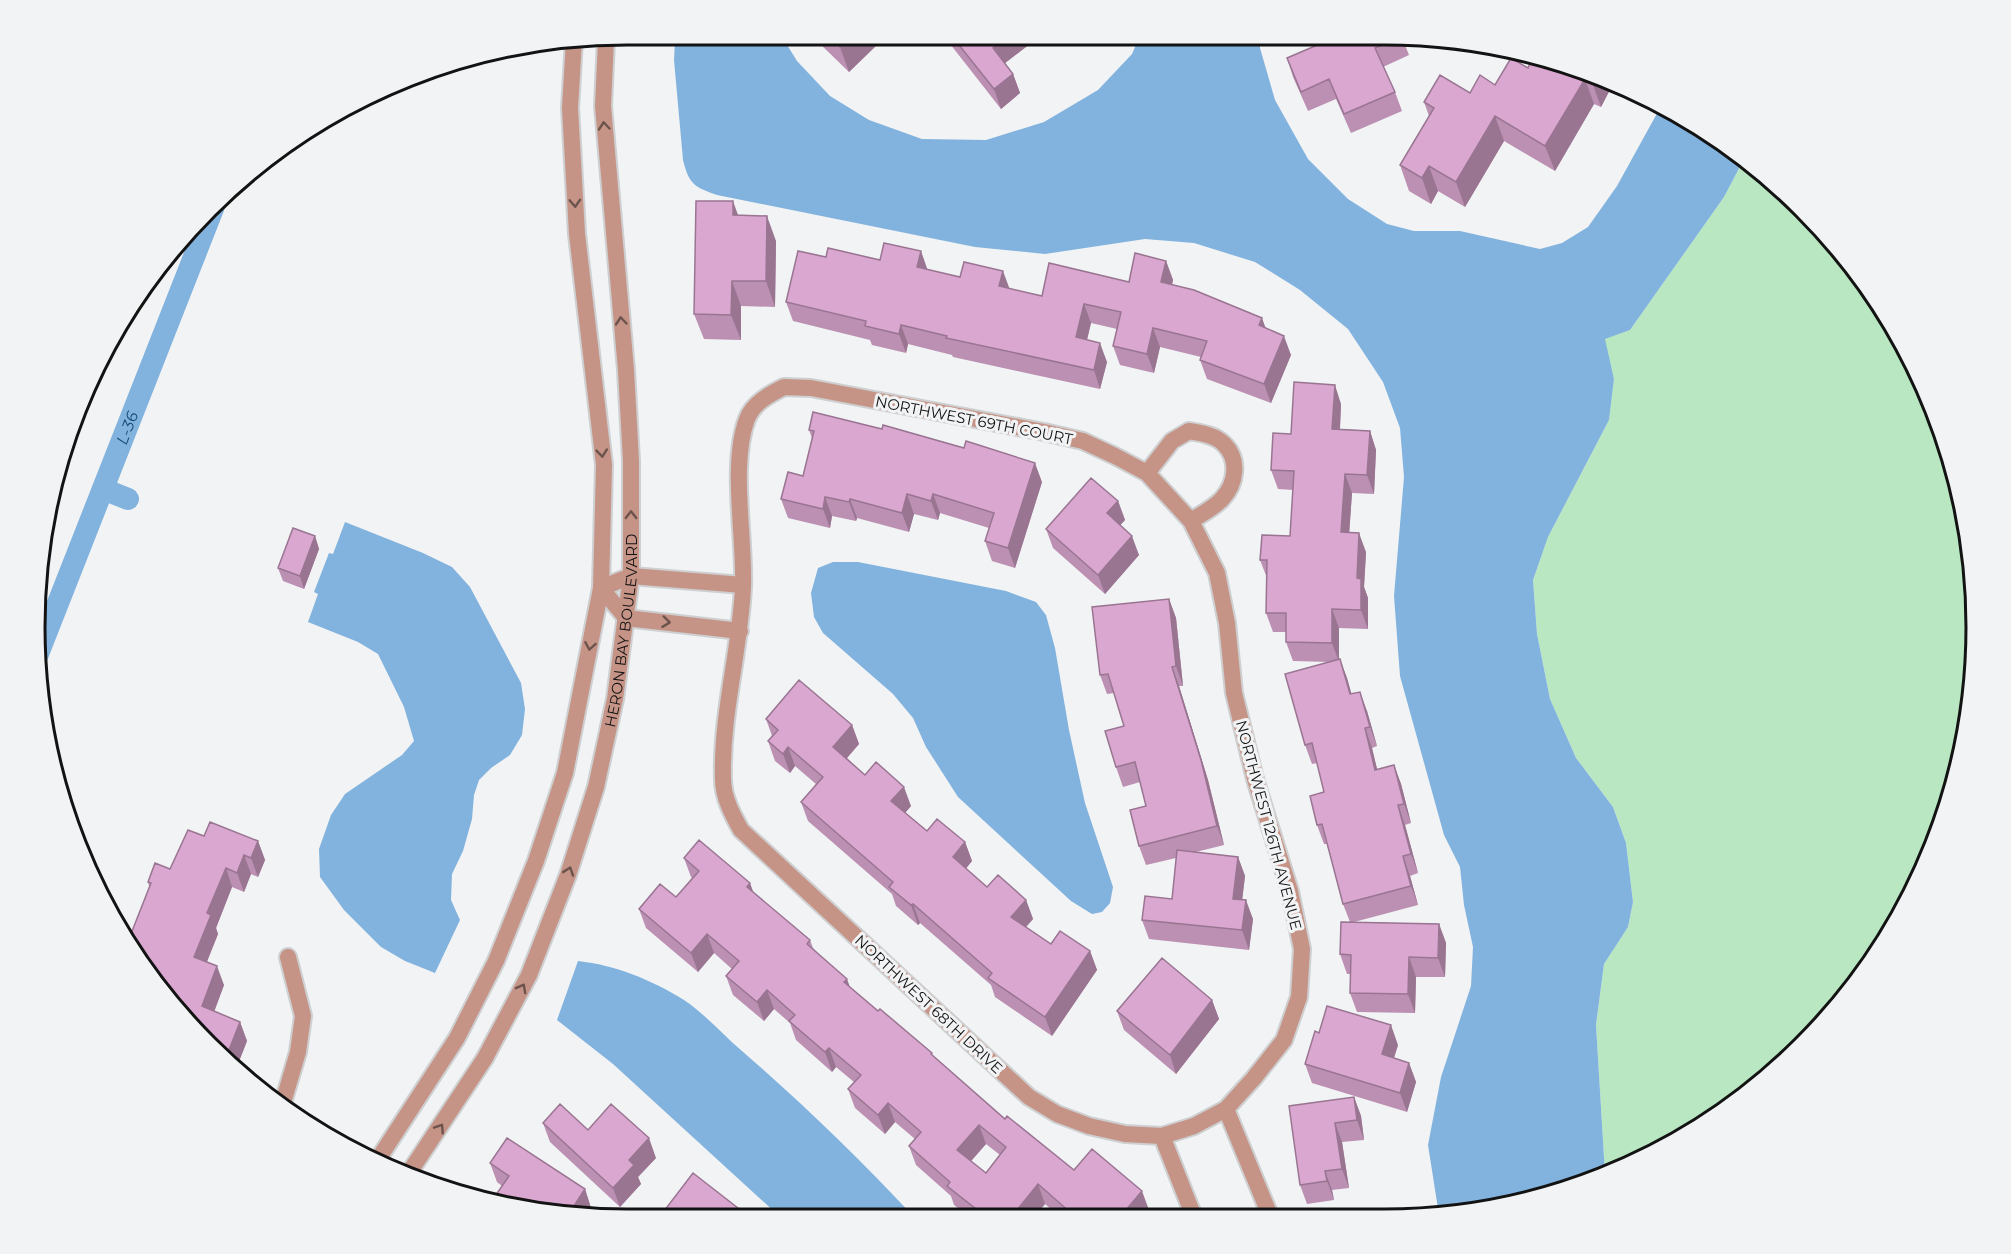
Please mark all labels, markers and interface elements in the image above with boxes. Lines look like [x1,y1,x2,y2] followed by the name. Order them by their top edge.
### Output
[598,122,611,131] one-way arrow
[569,198,582,207] one-way arrow
[615,316,628,325] one-way arrow
[874,392,1075,449] street label: NORTHWEST 69TH COURT
[112,408,142,447] water label: L-36
[596,449,608,458] one-way arrow
[625,511,637,520] one-way arrow
[600,534,641,729] street label: HERON BAY BOULEVARD
[662,616,671,628] one-way arrow
[584,641,597,651] one-way arrow
[1232,718,1306,932] street label: NORTHWEST 126TH AVENUE
[561,866,574,877] one-way arrow
[851,930,1007,1078] street label: NORTHWEST 68TH DRIVE
[515,984,526,995] one-way arrow
[432,1123,443,1134] one-way arrow

